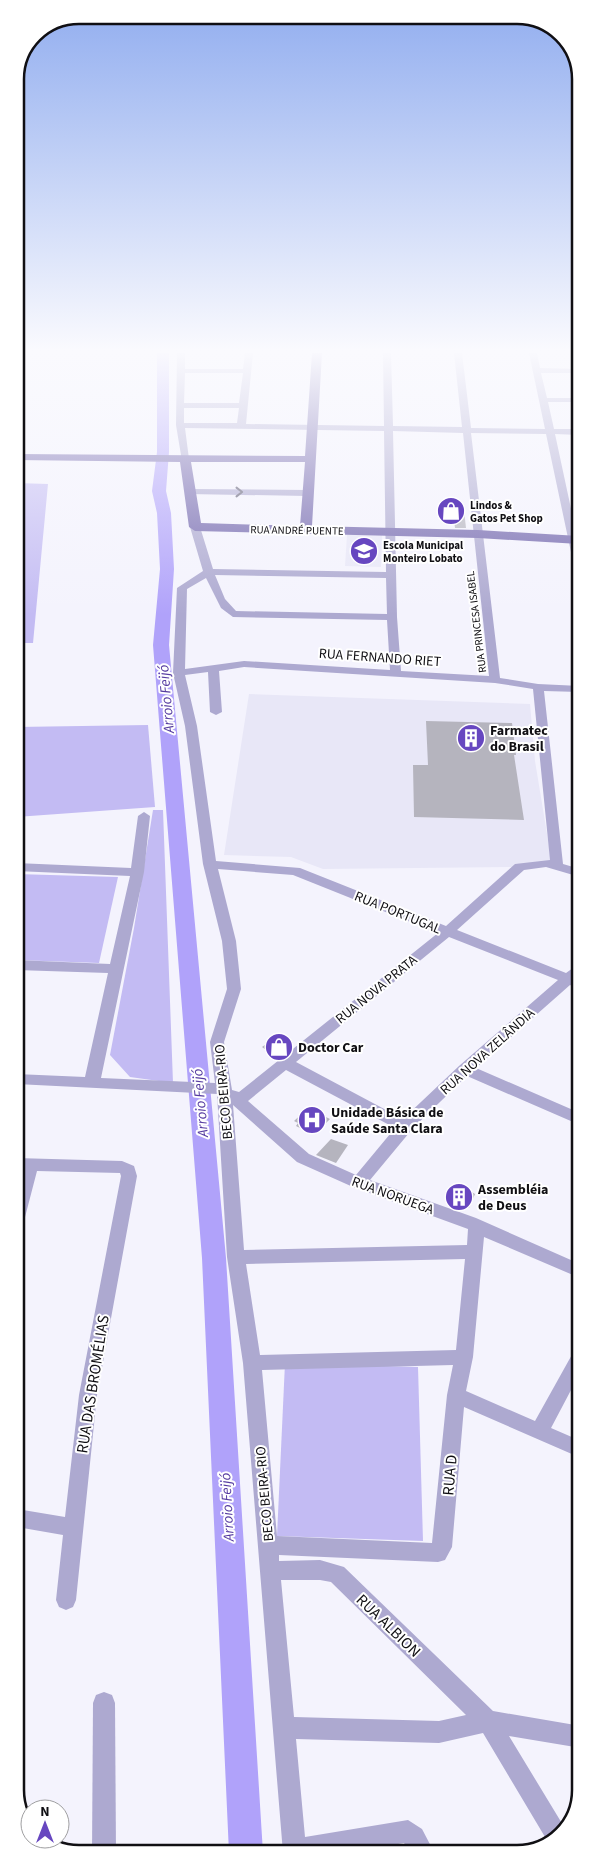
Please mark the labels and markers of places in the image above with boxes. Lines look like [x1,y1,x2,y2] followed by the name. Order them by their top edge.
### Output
[436,496,466,526] shop icon: Lindos & Gatos Pet Shop
[470,498,543,526] place label: Lindos & Gatos Pet Shop
[349,536,379,566] school or university icon: Escola Municipal Monteiro Lobato
[383,538,464,566] place label: Escola Municipal Monteiro Lobato
[490,721,548,757] place label: Farmatec do Brasil
[456,723,486,753] building icon: Farmatec do Brasil
[264,1032,294,1062] shop icon: Doctor Car
[298,1038,364,1058] place label: Doctor Car
[331,1103,443,1139] place label: Unidade Básica de Saúde Santa Clara
[297,1105,327,1135] hospital icon: Unidade Básica de Saúde Santa Clara
[477,1180,548,1216] place label: Assembléia de Deus
[444,1182,474,1212] building icon: Assembléia de Deus

